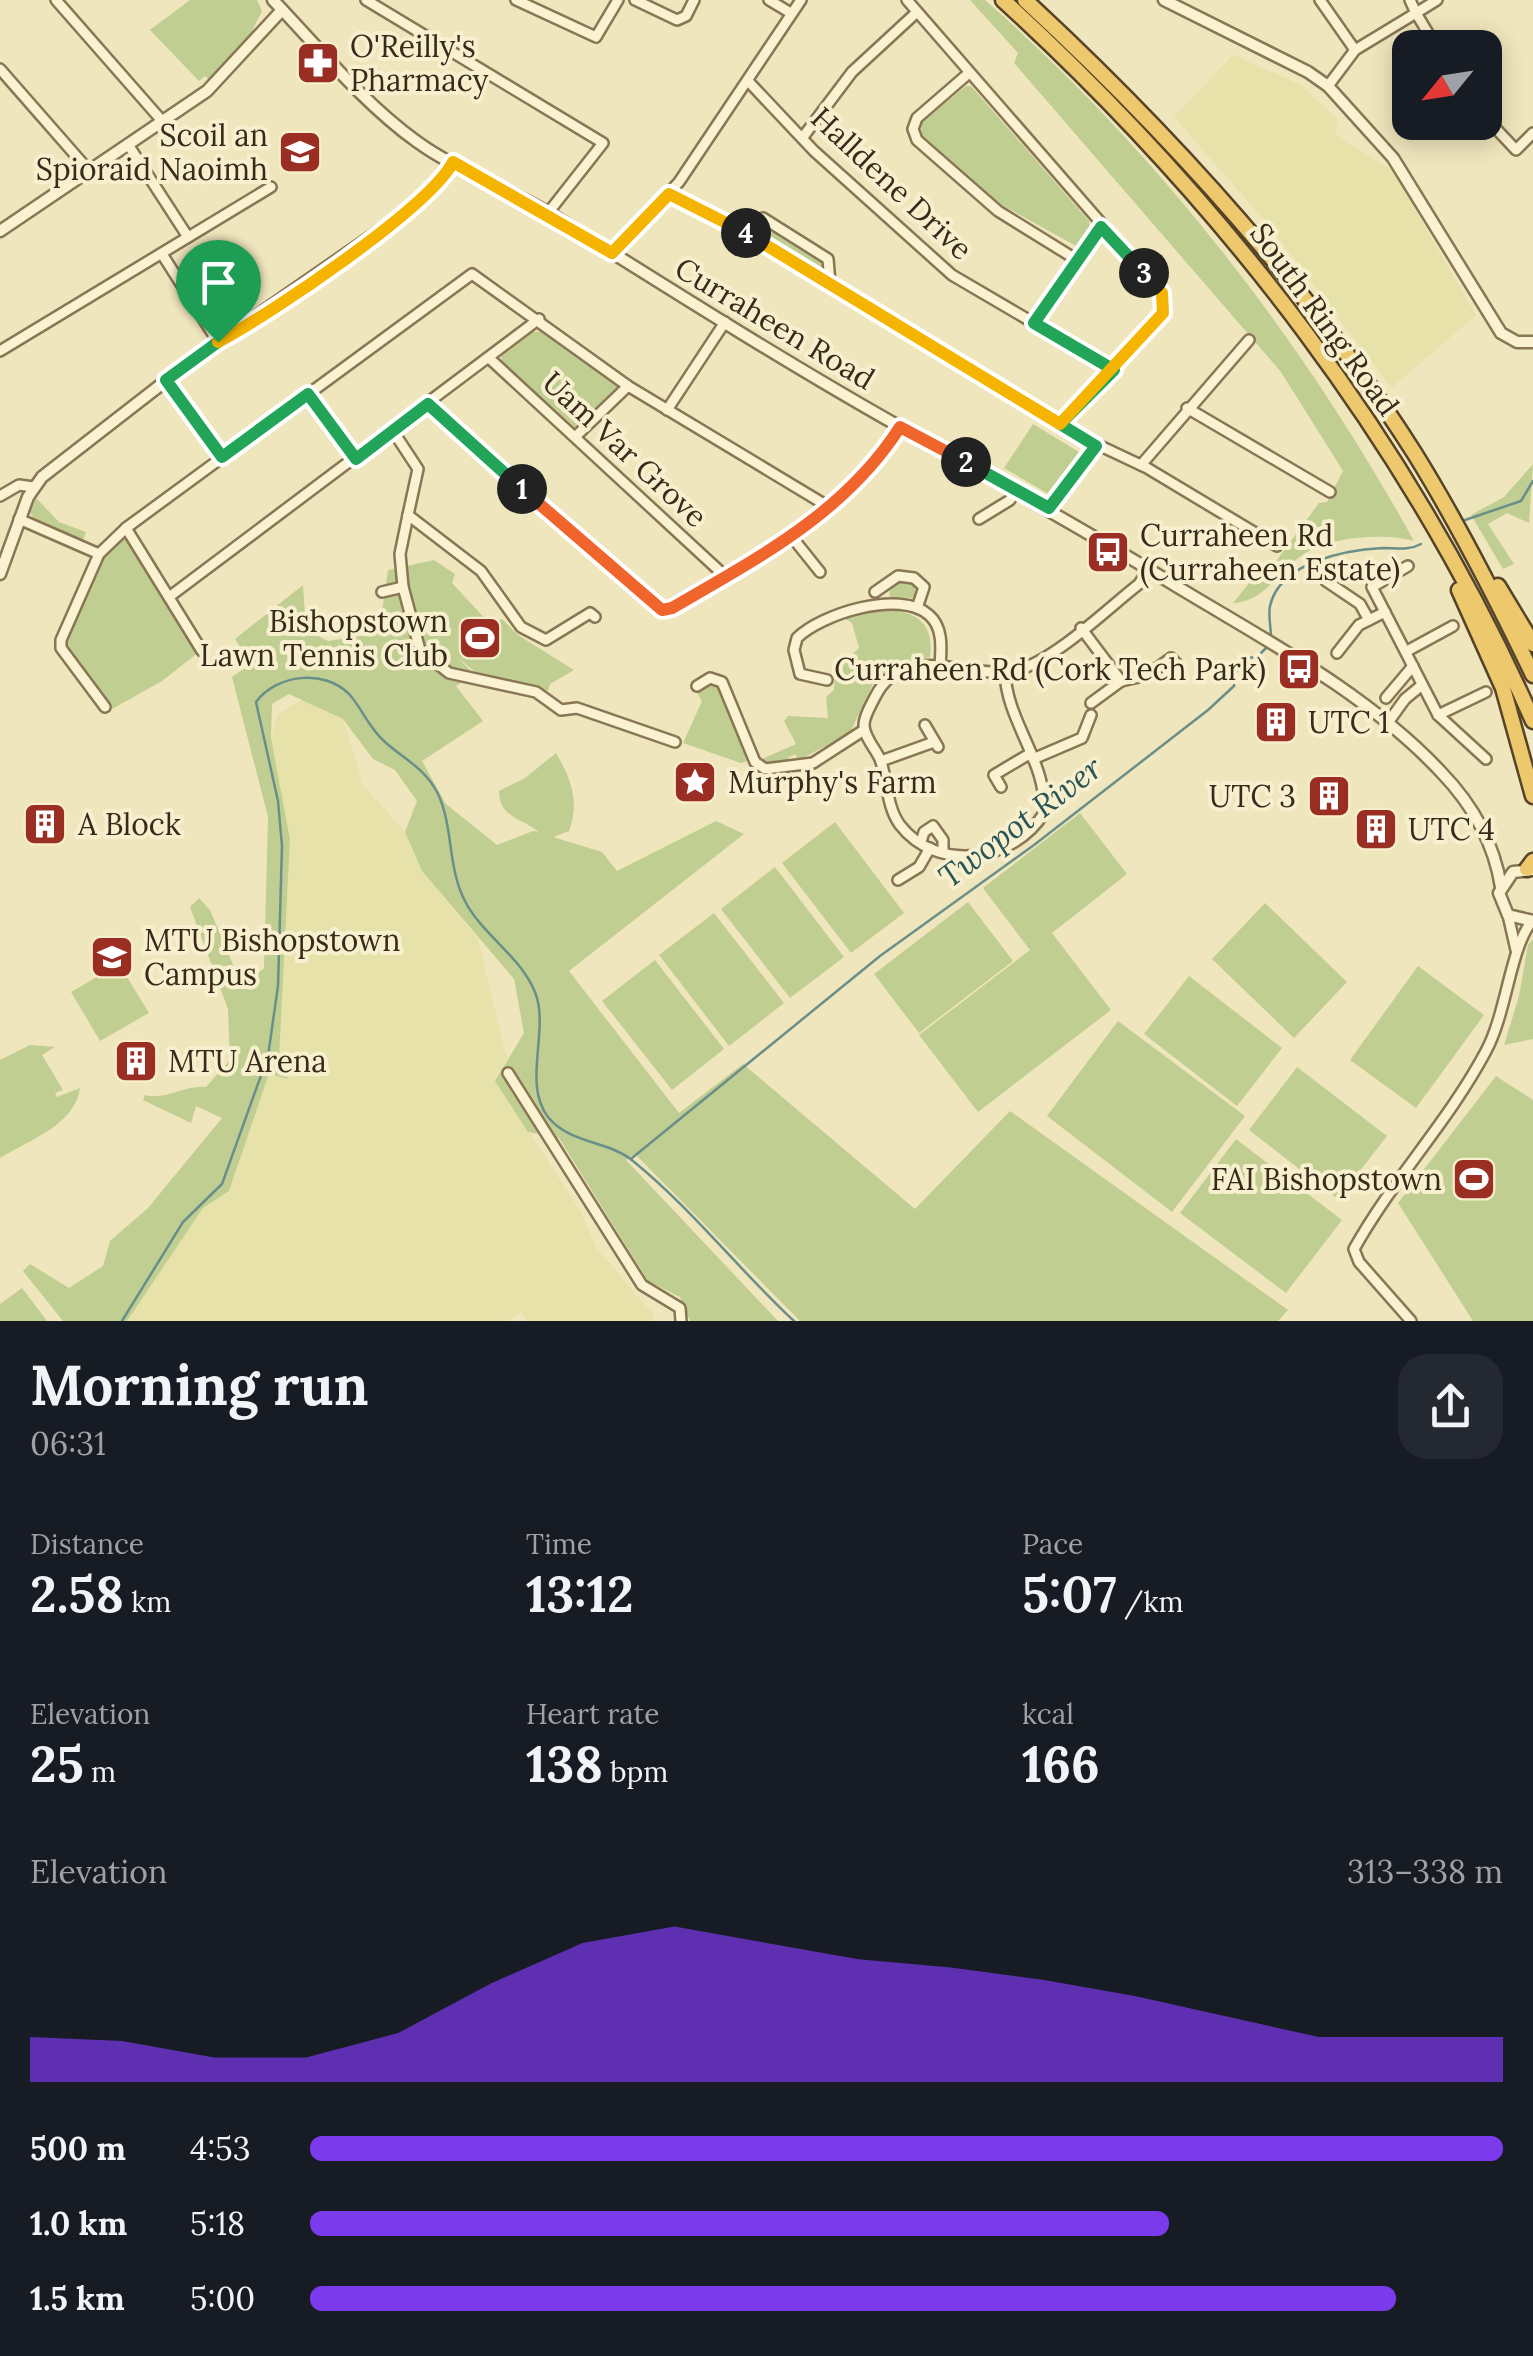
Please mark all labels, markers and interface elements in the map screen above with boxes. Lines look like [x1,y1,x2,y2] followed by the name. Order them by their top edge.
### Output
[350,27,489,100] place label: O'Reilly's Pharmacy
[1392,30,1502,140] north arrow
[1392,30,1502,140] map controls
[295,40,341,86] pharmacy icon: O'Reilly's Pharmacy
[804,99,980,267] street label: Halldene Drive
[36,116,268,188] place label: Scoil an Spioraid Naoimh
[277,129,323,175] school or university icon: Scoil an Spioraid Naoimh
[721,208,771,258] pin: 4
[738,215,754,251] text: 4
[1241,215,1408,424] street label: South Ring Road
[176,240,261,343] pin
[668,248,882,398] street label: Curraheen Road
[1119,248,1169,298] pin: 3
[191,255,246,310] icon: arrive
[1136,255,1152,291] text: 3
[535,363,715,535] street label: Uam Var Grove
[941,437,991,487] pin: 2
[959,444,973,480] text: 2
[497,464,547,514] pin: 1
[516,471,528,507] text: 1
[1140,516,1400,589] place label: Curraheen Rd (Curraheen Estate)
[1085,529,1131,575] bus stop icon: Curraheen Rd (Curraheen Estate)
[200,602,448,674] place label: Bishopstown Lawn Tennis Club
[457,615,503,661] sports icon: Bishopstown Lawn Tennis Club
[1276,646,1322,692] bus stop icon: Curraheen Rd (Cork Tech Park)
[834,650,1266,689] place label: Curraheen Rd (Cork Tech Park)
[1253,699,1299,745] building icon: UTC 1
[1308,703,1390,741] place label: UTC 1
[930,747,1110,897] water label: Twopot River
[672,759,718,805] place icon: Murphy's Farm
[728,763,937,802] place label: Murphy's Farm
[1306,773,1352,819] building icon: UTC 3
[1209,777,1296,815] place label: UTC 3
[22,801,68,847] building icon: A Block
[77,805,181,843] place label: A Block
[1353,806,1399,852] building icon: UTC 4
[1408,810,1495,848] place label: UTC 4
[144,921,400,993] place label: MTU Bishopstown Campus
[89,934,135,980] school or university icon: MTU Bishopstown Campus
[113,1038,159,1084] building icon: MTU Arena
[168,1042,327,1080] place label: MTU Arena
[1451,1156,1497,1202] sports icon: FAI Bishopstown
[1211,1160,1442,1198] place label: FAI Bishopstown
[30,1350,368,1420] text: Morning run
[1398,1354,1503,1459] button: share
[30,1423,106,1464] text: 06:31
[30,1526,144,1562] text: Distance
[526,1526,592,1562] text: Time
[1022,1526,1083,1562] text: Pace
[30,1562,124,1626] text: 2.58
[526,1562,634,1626] text: 13:12
[1022,1562,1117,1626] text: 5:07
[124,1584,171,1620] text: km
[1117,1584,1184,1620] text: /km
[30,1696,150,1732] text: Elevation
[526,1696,660,1732] text: Heart rate
[1022,1696,1074,1732] text: kcal
[30,1732,84,1796] text: 25
[526,1732,603,1796] text: 138
[1022,1732,1100,1796] text: 166
[84,1754,116,1790] text: m
[603,1754,668,1790] text: bpm
[30,1851,167,1892] text: Elevation
[1347,1851,1503,1892] text: 313–338 m
[30,2128,126,2169] text: 500 m
[190,2128,251,2169] text: 4:53
[30,2203,127,2244] text: 1.0 km
[190,2203,245,2244] text: 5:18
[30,2278,125,2319] text: 1.5 km
[190,2278,255,2319] text: 5:00

